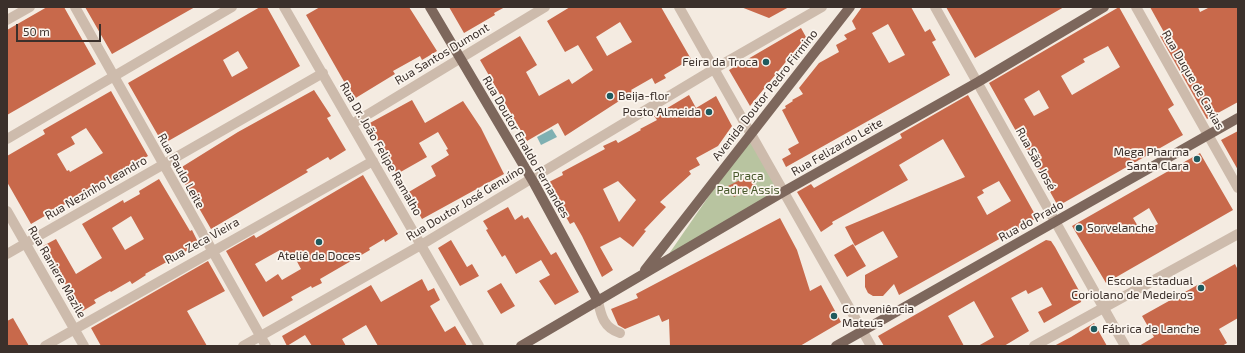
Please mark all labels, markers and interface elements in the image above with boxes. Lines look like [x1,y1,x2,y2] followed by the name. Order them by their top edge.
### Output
[18,16,103,42] scale bar
[392,20,492,88] street label: Rua Santos Dumont
[23,24,50,38] text: 50 m
[709,27,821,163] street label: Avenida Doutor Pedro Firmino
[1159,28,1227,132] street label: Rua Duque de Caxias
[682,55,758,69] place label: Feira da Troca
[761,57,771,67] marker: Feira da Troca
[479,73,573,221] street label: Rua Doutor Enaldo Fernandes
[337,80,425,218] street label: Rua Dr. João Felipe Ramalho
[618,89,669,103] place label: Beija-flor
[605,91,615,101] marker: Beija-flor
[623,105,701,119] place label: Posto Almeida
[704,107,714,117] marker: Posto Almeida
[789,115,885,179] street label: Rua Felizardo Leite
[1013,125,1059,193] street label: Rua São José
[154,131,208,211] street label: Rua Paulo Leite
[1114,145,1189,173] place label: Mega Pharma Santa Clara
[42,153,150,223] street label: Rua Nezinho Leandro
[1192,154,1202,164] marker: Mega Pharma Santa Clara
[404,162,526,244] street label: Rua Doutor José Genuíno
[717,169,779,197] park label: Praça Padre Assis
[996,197,1066,245] street label: Rua do Prado
[162,215,242,267] street label: Rua Zeca Vieira
[1087,221,1154,235] place label: Sorvelanche
[25,223,89,321] street label: Rua Raniere Mazile
[1074,223,1084,233] marker: Sorvelanche
[314,237,324,247] marker: Ateliê de Doces
[277,249,361,263] place label: Ateliê de Doces
[1071,274,1193,302] place label: Escola Estadual Coriolano de Medeiros
[1196,283,1206,293] marker: Escola Estadual Coriolano de Medeiros
[842,302,914,330] place label: Conveniência Mateus
[829,311,839,321] marker: Conveniência Mateus
[1102,322,1200,336] place label: Fábrica de Lanche
[1089,324,1099,334] marker: Fábrica de Lanche

